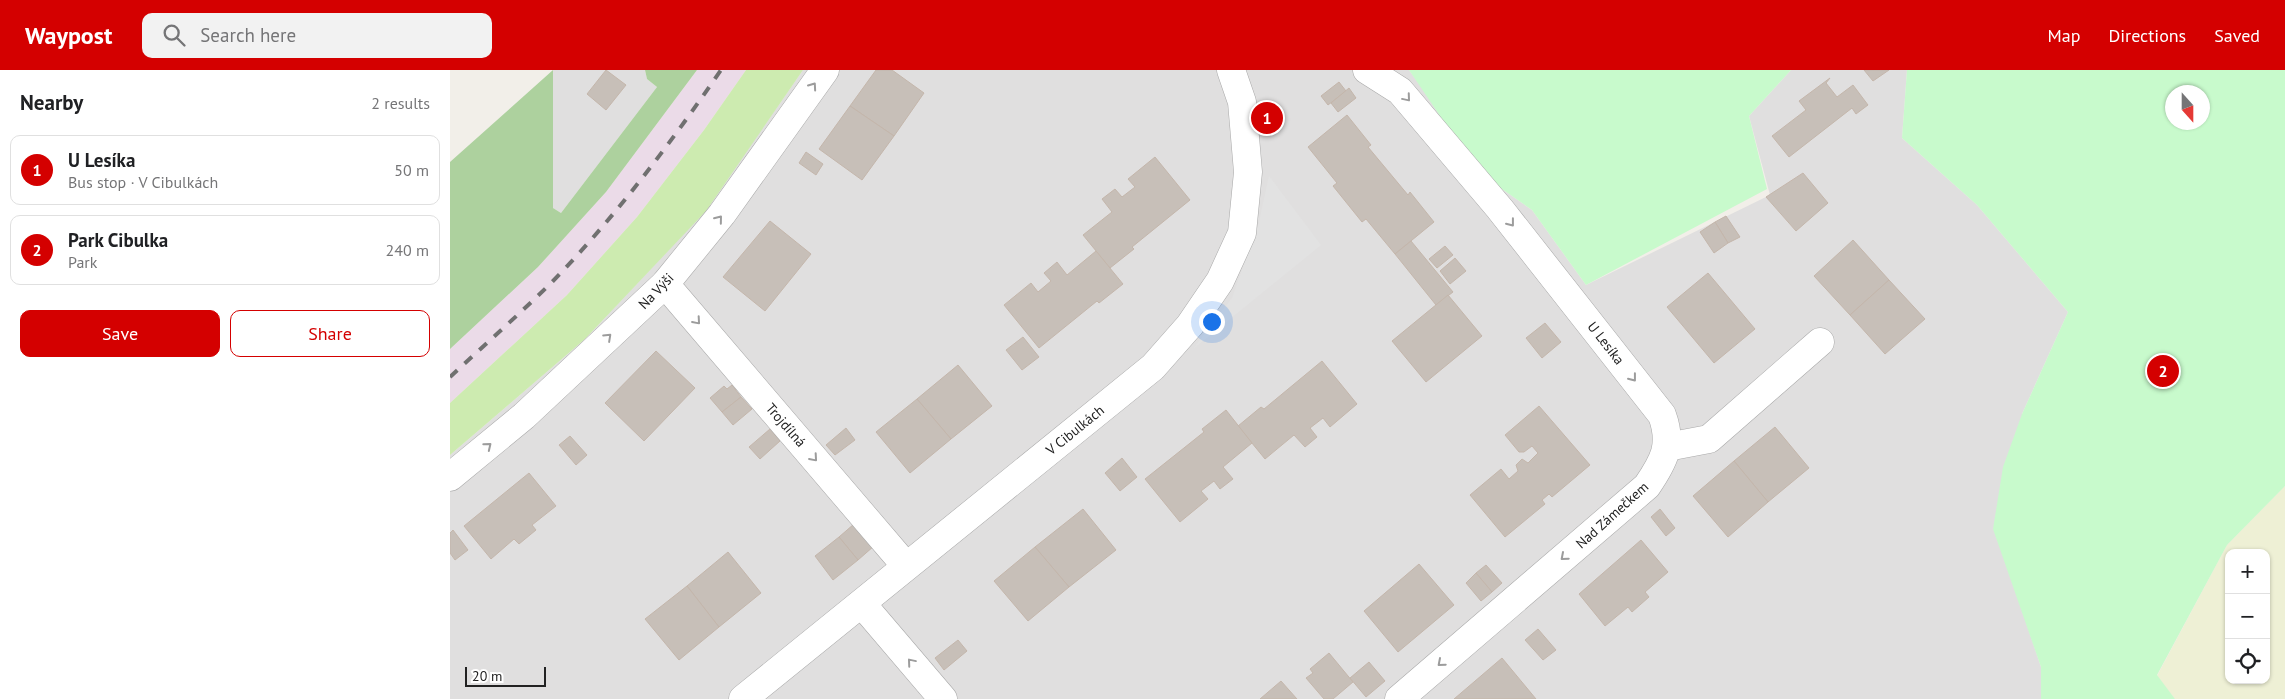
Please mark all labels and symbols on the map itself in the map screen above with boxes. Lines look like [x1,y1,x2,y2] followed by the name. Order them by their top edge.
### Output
[807,82,816,92] one-way arrow
[2165,85,2210,130] north arrow
[1401,93,1410,102] one-way arrow
[1251,99,1283,137] pin: 1
[713,215,722,224] one-way arrow
[1505,217,1513,226] one-way arrow
[634,269,678,313] street label: Na Výši
[1199,309,1225,335] your location
[692,315,700,324] one-way arrow
[1584,318,1628,368] street label: U Lesíka
[603,334,612,343] one-way arrow
[2147,352,2179,390] pin: 2
[1627,372,1636,382] one-way arrow
[762,399,810,451] street label: Trojdílná
[1041,401,1108,460] street label: V Cibulkách
[482,443,491,452] one-way arrow
[809,452,818,461] one-way arrow
[1572,478,1652,552] street label: Nad Zámečkem
[1561,552,1570,561] one-way arrow
[1438,658,1447,666] one-way arrow
[909,659,917,668] one-way arrow
[465,664,546,687] scale bar

